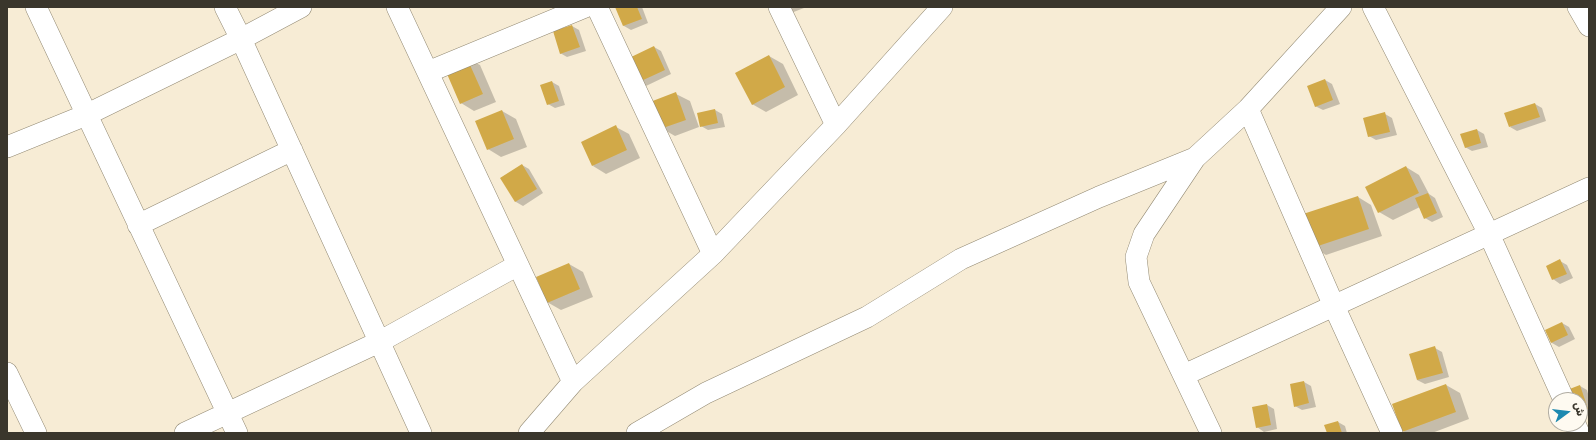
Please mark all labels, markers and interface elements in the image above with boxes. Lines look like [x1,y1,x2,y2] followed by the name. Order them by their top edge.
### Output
[1548,392,1588,432] north arrow
[1571,401,1587,417] text: ش

